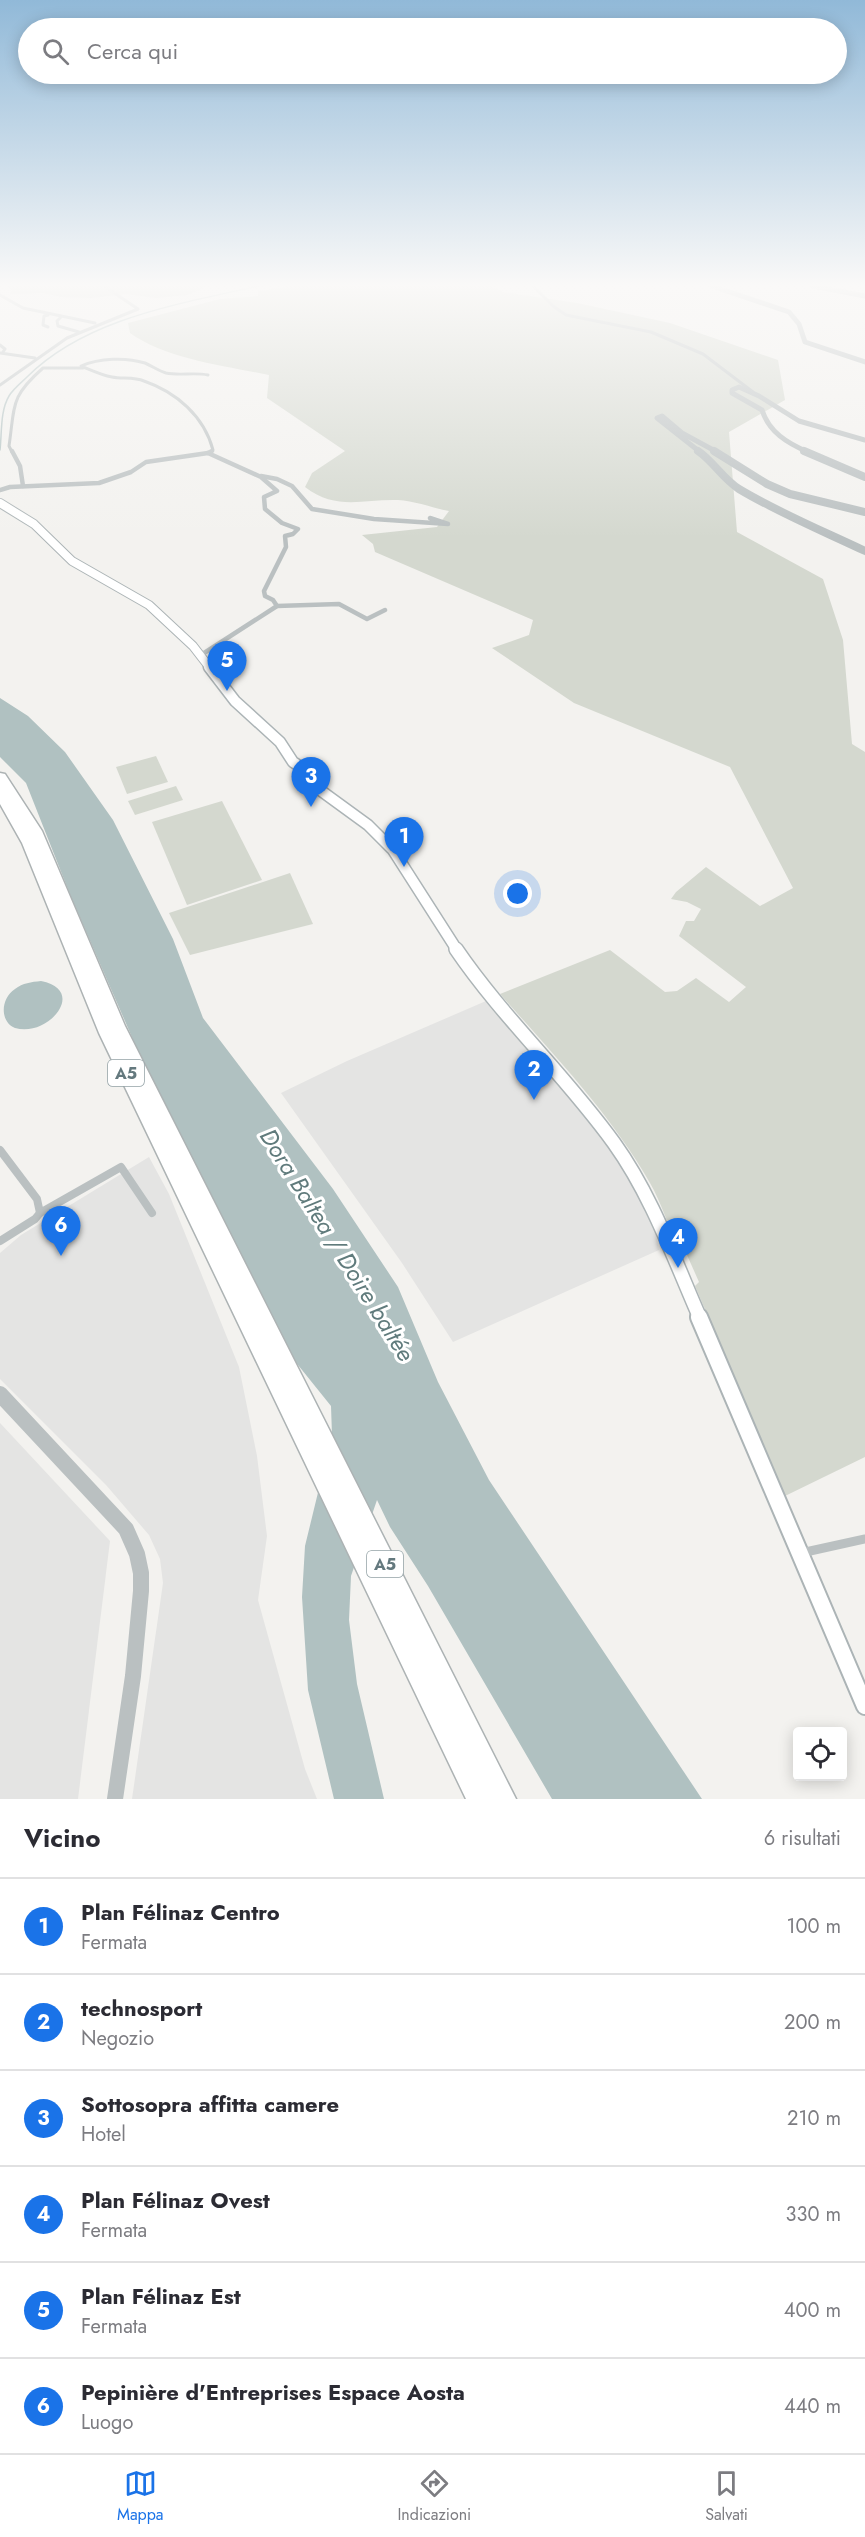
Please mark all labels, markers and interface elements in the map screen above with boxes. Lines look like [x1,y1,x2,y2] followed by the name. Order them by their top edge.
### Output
[18,18,847,84] search box
[39,35,72,68] icon: search
[87,35,178,67] text: Cerca qui
[208,642,246,691] pin: 5
[292,758,330,807] pin: 3
[384,818,424,867] pin: 1
[503,879,532,908] your location
[514,1050,554,1100] pin: 2
[108,1060,144,1086] road number: A5
[251,1121,424,1368] water label: Dora Baltea / Doire baltée
[42,1206,80,1256] pin: 6
[658,1218,698,1268] pin: 4
[367,1551,403,1577] road number: A5
[793,1727,847,1781] map controls
[793,1727,847,1781] button: locate
[24,1819,101,1857] text: Vicino
[764,1824,841,1853] text: 6 risultati
[81,1896,280,1928] text: Plan Félinaz Centro
[38,1912,49,1941] text: 1
[786,1912,841,1941] text: 100 m
[81,1928,147,1957] text: Fermata
[81,1992,202,2024] text: technosport
[37,2008,50,2037] text: 2
[784,2008,841,2037] text: 200 m
[81,2024,154,2053] text: Negozio
[81,2088,339,2120] text: Sottosopra affitta camere
[37,2104,50,2133] text: 3
[787,2104,841,2133] text: 210 m
[81,2120,126,2149] text: Hotel
[81,2184,270,2216] text: Plan Félinaz Ovest
[37,2200,50,2229] text: 4
[786,2200,841,2229] text: 330 m
[81,2216,147,2245] text: Fermata
[81,2280,241,2312] text: Plan Félinaz Est
[37,2296,50,2325] text: 5
[784,2296,841,2325] text: 400 m
[81,2312,147,2341] text: Fermata
[81,2376,465,2408] text: Pepinière d'Entreprises Espace Aosta
[37,2392,50,2421] text: 6
[784,2392,841,2421] text: 440 m
[81,2408,133,2437] text: Luogo
[117,2467,164,2526] tab: Mappa
[397,2467,471,2526] tab: Indicazioni
[705,2467,748,2526] tab: Salvati

